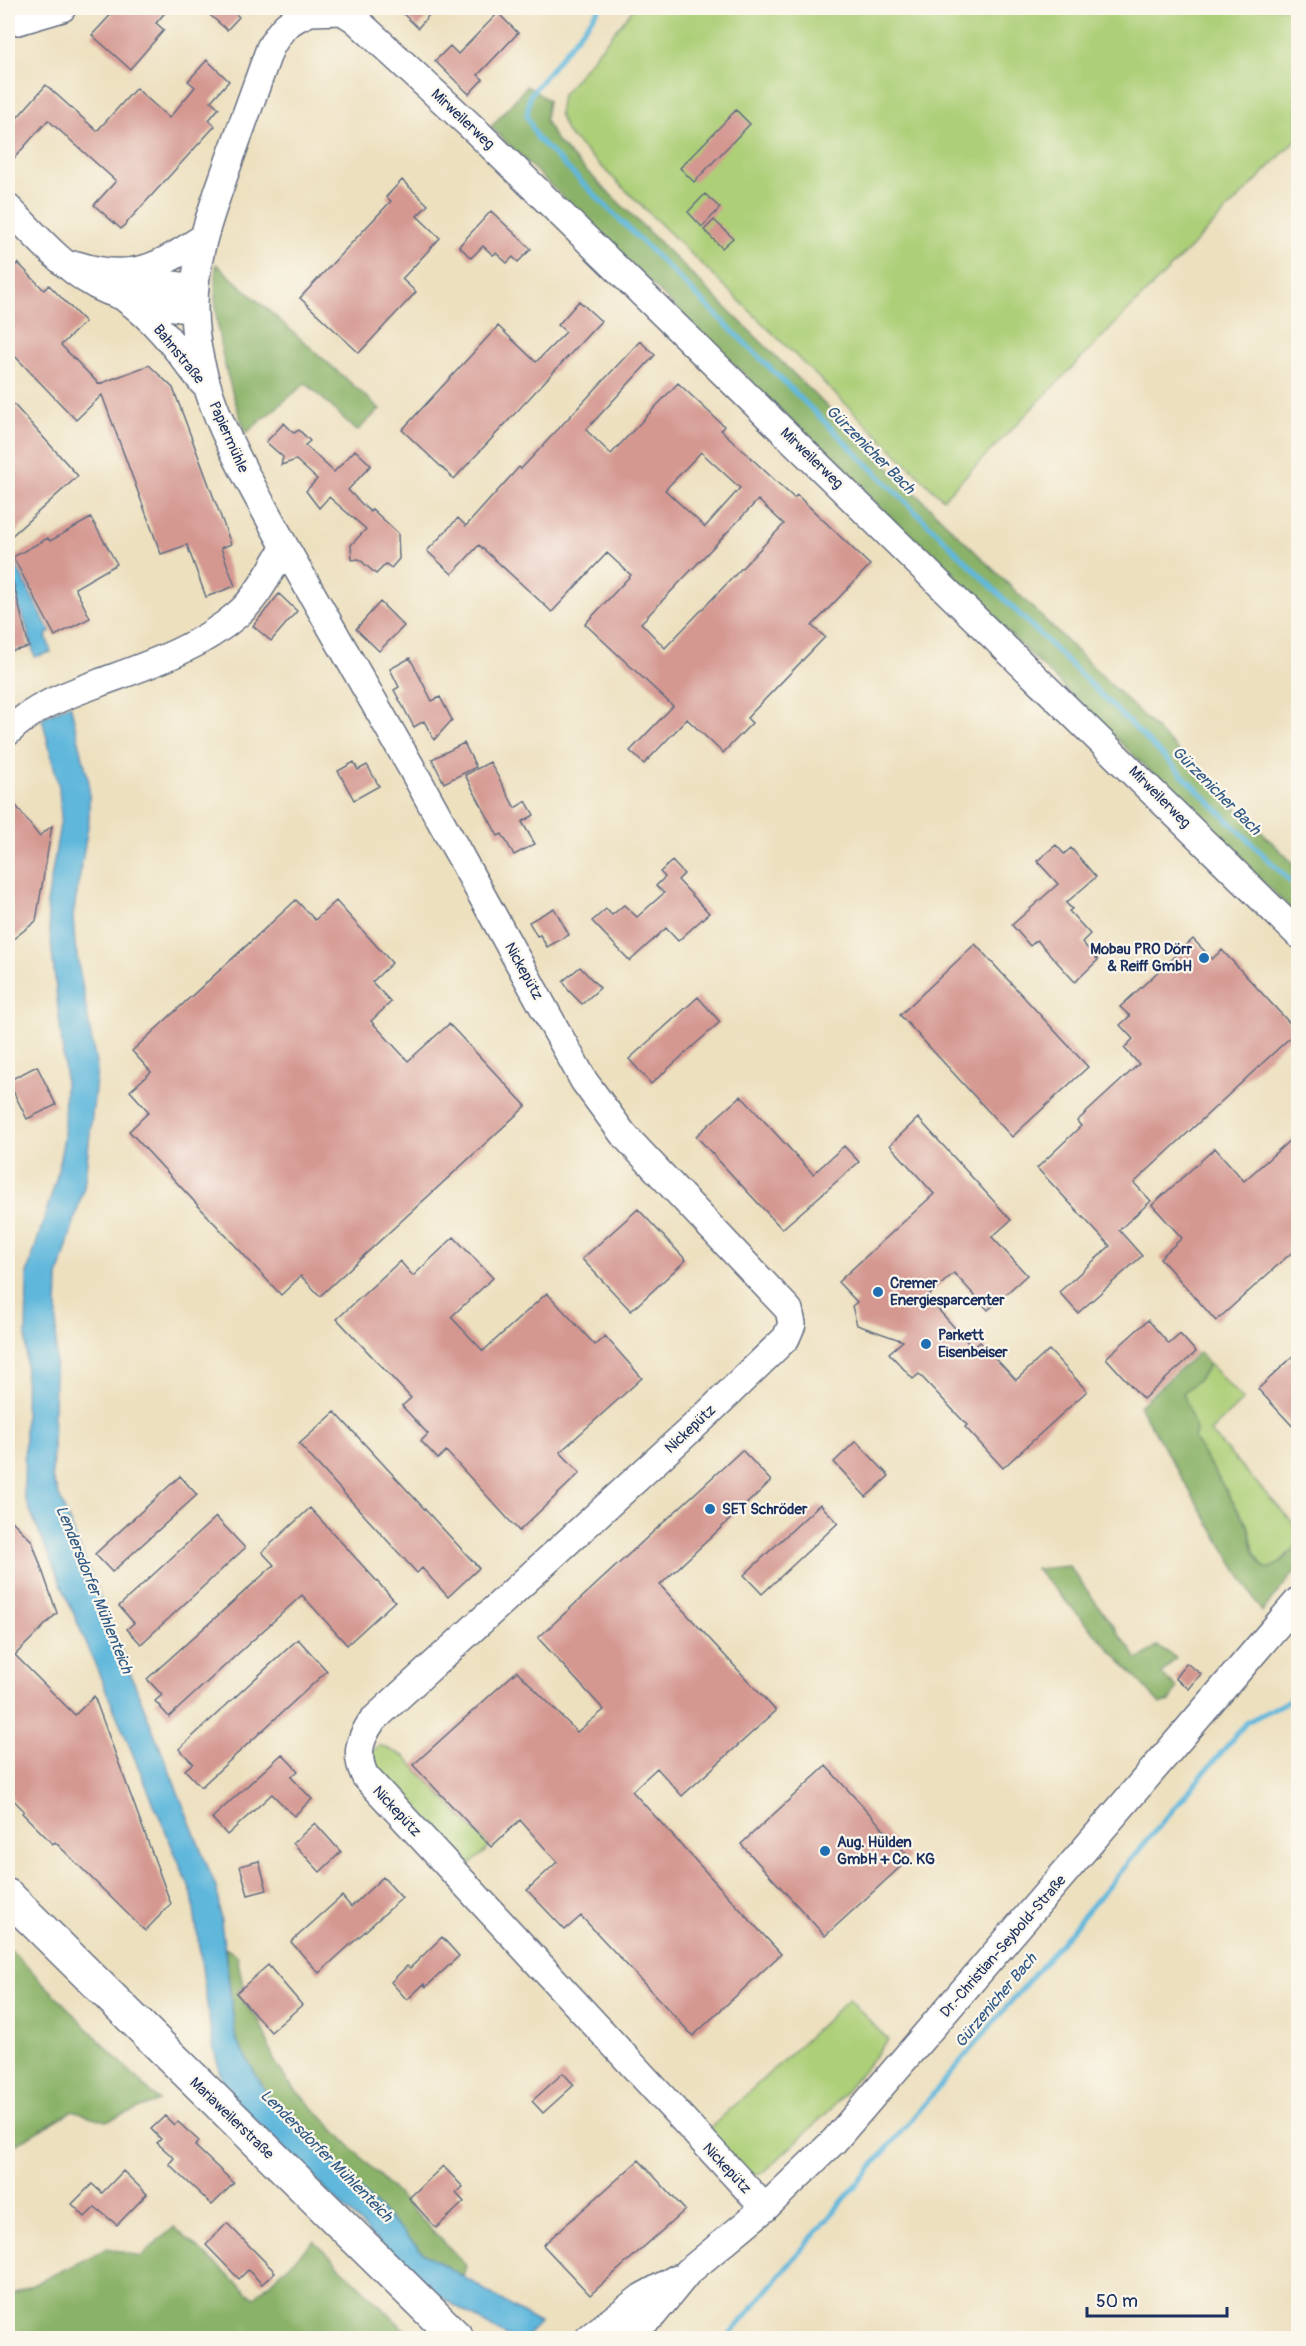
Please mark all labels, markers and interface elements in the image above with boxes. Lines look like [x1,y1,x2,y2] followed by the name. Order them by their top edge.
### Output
[427,85,499,154] street label: Mirweilerweg
[149,321,209,388] street label: Bahnstraße
[204,399,253,476] street label: Papiermühle
[822,401,920,499] water label: Gürzenicher Bach
[776,424,847,493] street label: Mirweilerweg
[1168,742,1266,840] water label: Gürzenicher Bach
[1125,762,1195,832] street label: Mirweilerweg
[500,939,547,1003] street label: Nickepütz
[1090,940,1193,976] place label: Mobau PRO Dörr & Reiff GmbH
[1197,951,1211,965] marker: Mobau PRO Dörr & Reiff GmbH
[890,1274,1005,1310] place label: Cremer Energiesparcenter
[871,1285,885,1299] marker: Cremer Energiesparcenter
[938,1326,1008,1362] place label: Parkett Eisenbeiser
[919,1337,933,1351] marker: Parkett Eisenbeiser
[661,1401,720,1458] street label: Nickepütz
[722,1500,808,1519] place label: SET Schröder
[703,1502,717,1516] marker: SET Schröder
[51,1503,137,1678] water label: Lendersdorfer Mühlenteich
[368,1782,425,1841] street label: Nickepütz
[837,1833,935,1869] place label: Aug. Hülden GmbH + Co. KG
[818,1844,832,1858] marker: Aug. Hülden GmbH + Co. KG
[936,1871,1071,2021] street label: Dr.-Christian-Seybold-Straße
[950,1948,1042,2052] water label: Gürzenicher Bach
[186,2073,278,2164] street label: Mariaweilerstraße
[256,2085,398,2227] water label: Lendersdorfer Mühlenteich
[698,2139,755,2198] street label: Nickepütz
[1087,2280,1226,2318] scale bar
[1096,2290,1138,2313] text: 50 m

